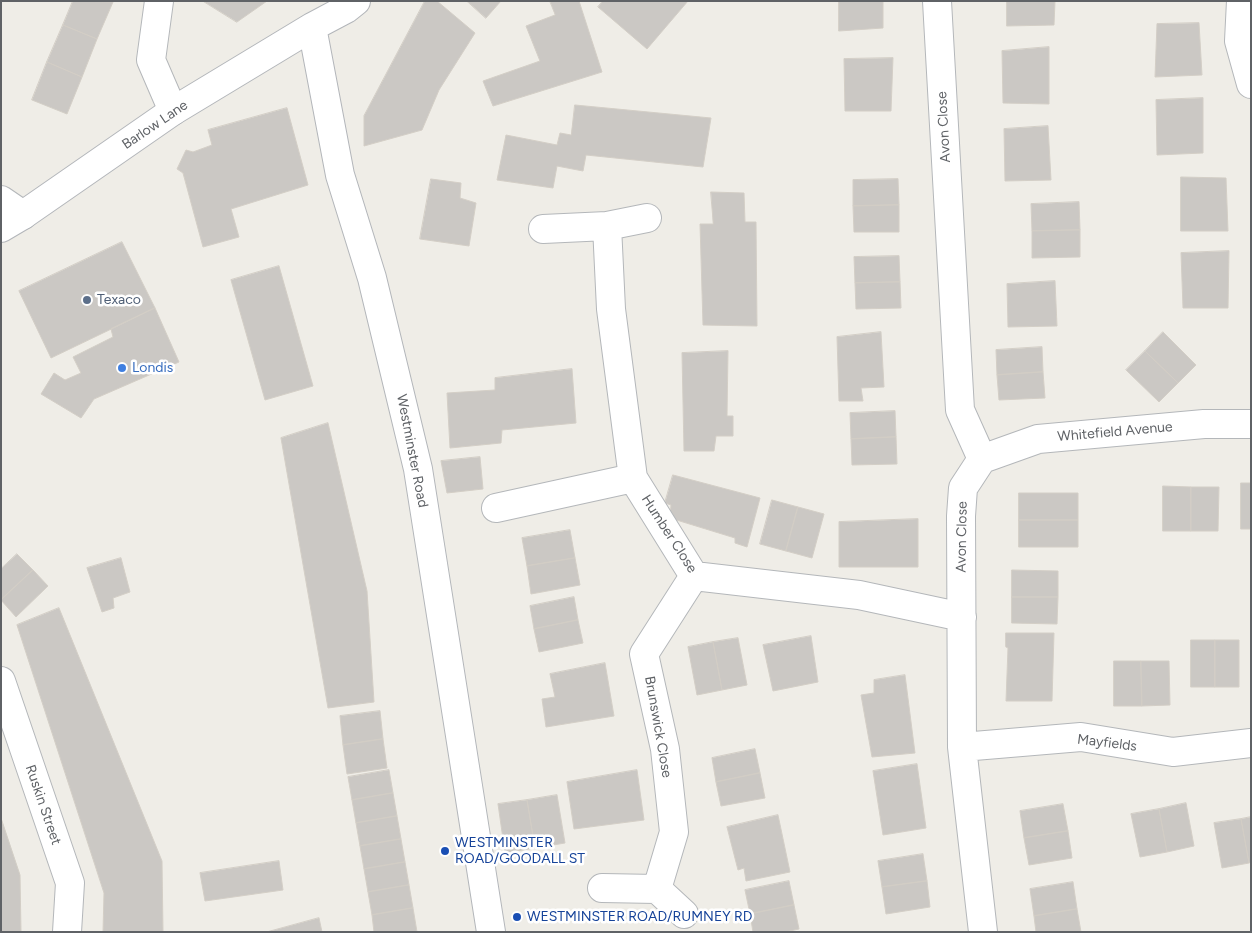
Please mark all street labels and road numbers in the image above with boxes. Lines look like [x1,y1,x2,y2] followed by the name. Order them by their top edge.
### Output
[934,91,954,163] street label: Avon Close
[119,97,191,153] street label: Barlow Lane
[393,393,431,509] street label: Westminster Road
[1057,419,1173,445] street label: Whitefield Avenue
[638,492,700,576] street label: Humber Close
[953,501,971,573] street label: Avon Close
[641,675,675,779] street label: Brunswick Close
[1076,731,1138,755] street label: Mayfields
[21,763,65,847] street label: Ruskin Street

